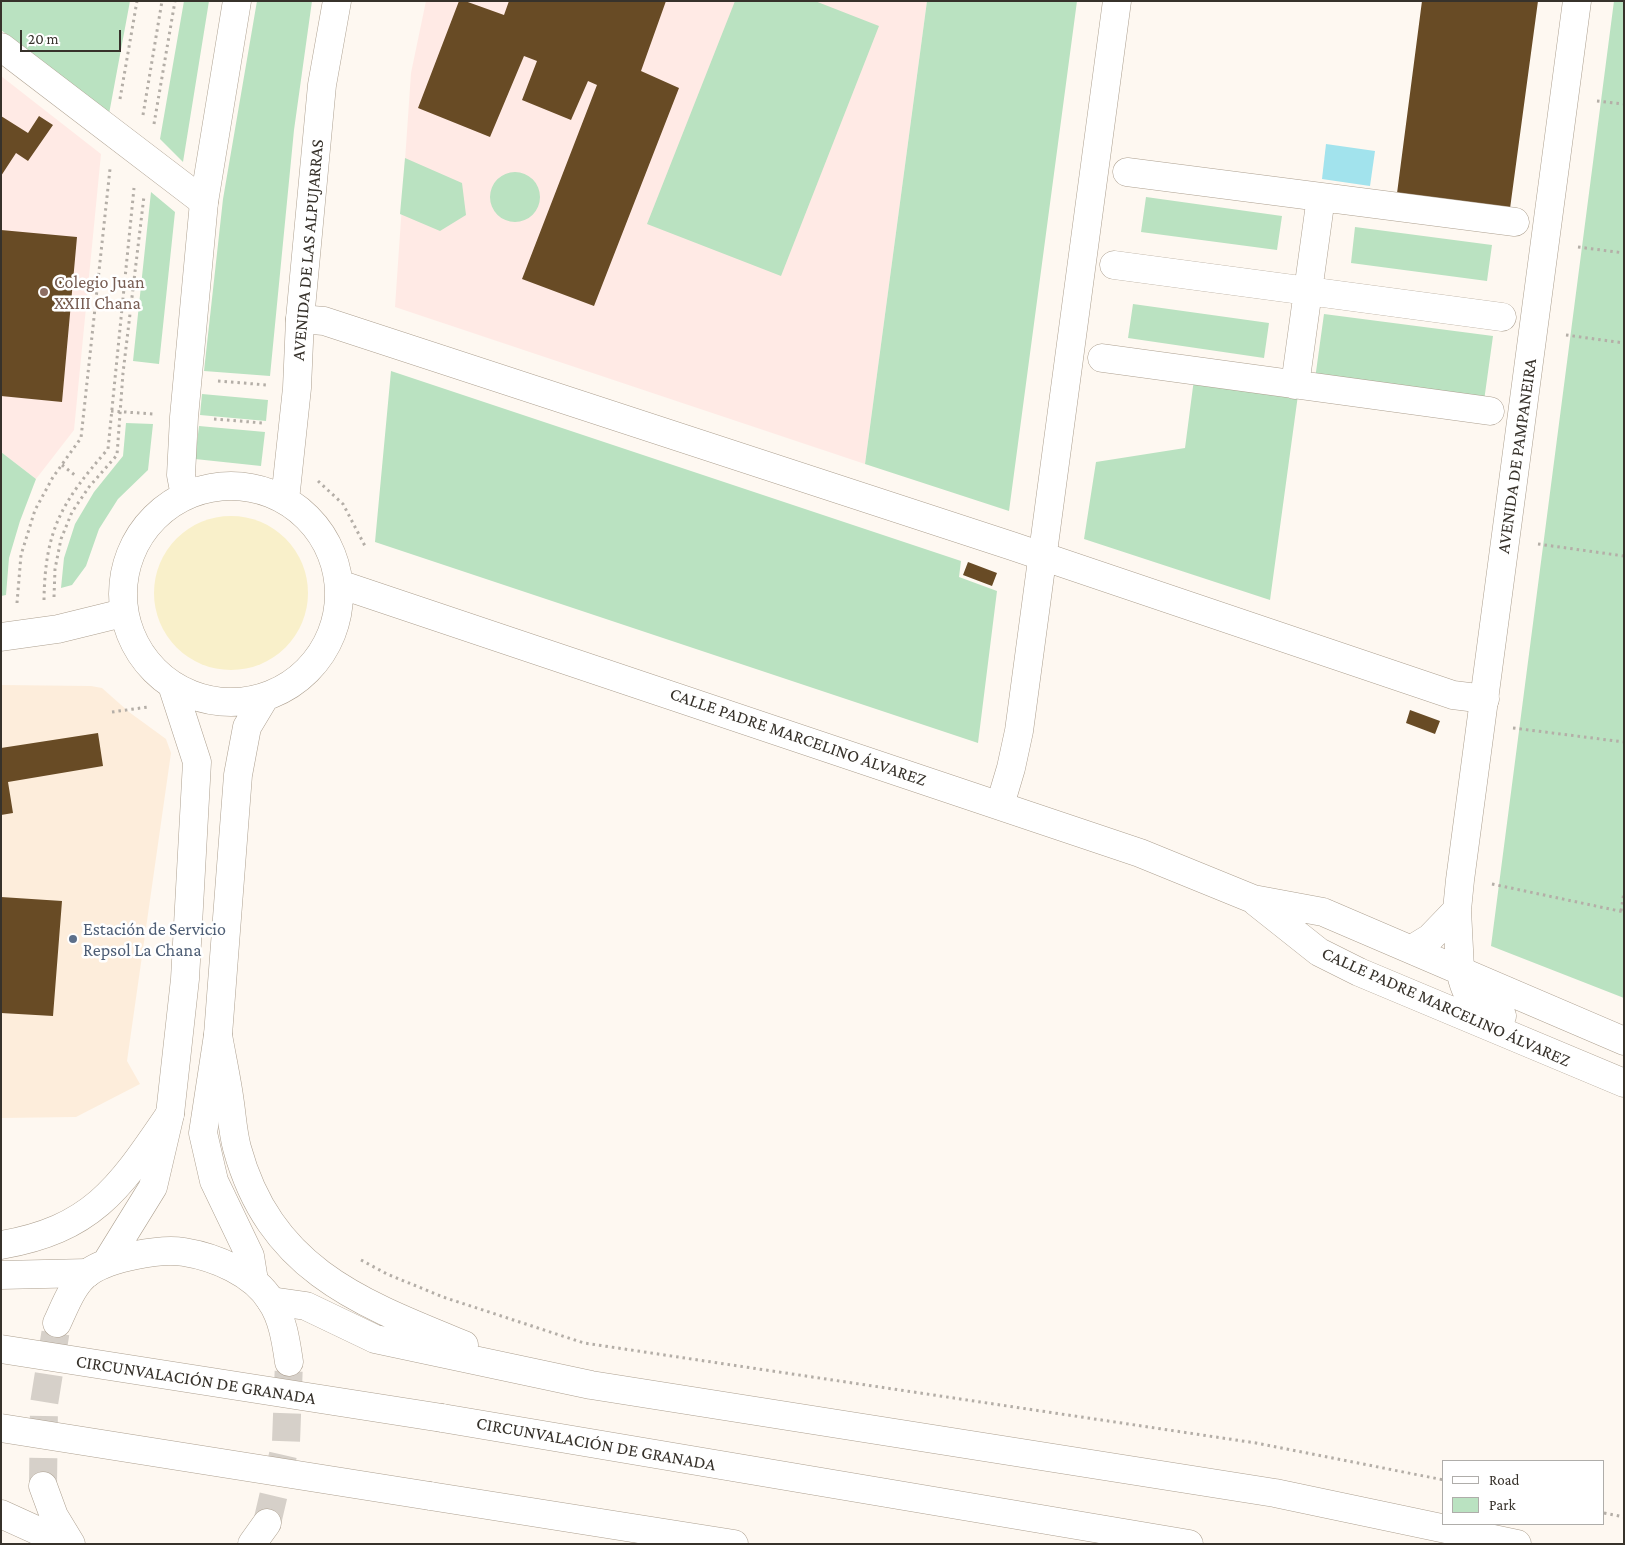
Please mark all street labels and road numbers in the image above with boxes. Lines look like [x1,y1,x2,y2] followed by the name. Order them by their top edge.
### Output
[288,138,328,362] street label: AVENIDA DE LAS ALPUJARRAS
[1493,357,1541,555] street label: AVENIDA DE PAMPANEIRA
[667,683,929,791] street label: CALLE PADRE MARCELINO ÁLVAREZ
[1318,942,1574,1072] street label: CALLE PADRE MARCELINO ÁLVAREZ
[74,1350,318,1410] street label: CIRCUNVALACIÓN DE GRANADA
[475,1412,717,1476] street label: CIRCUNVALACIÓN DE GRANADA

